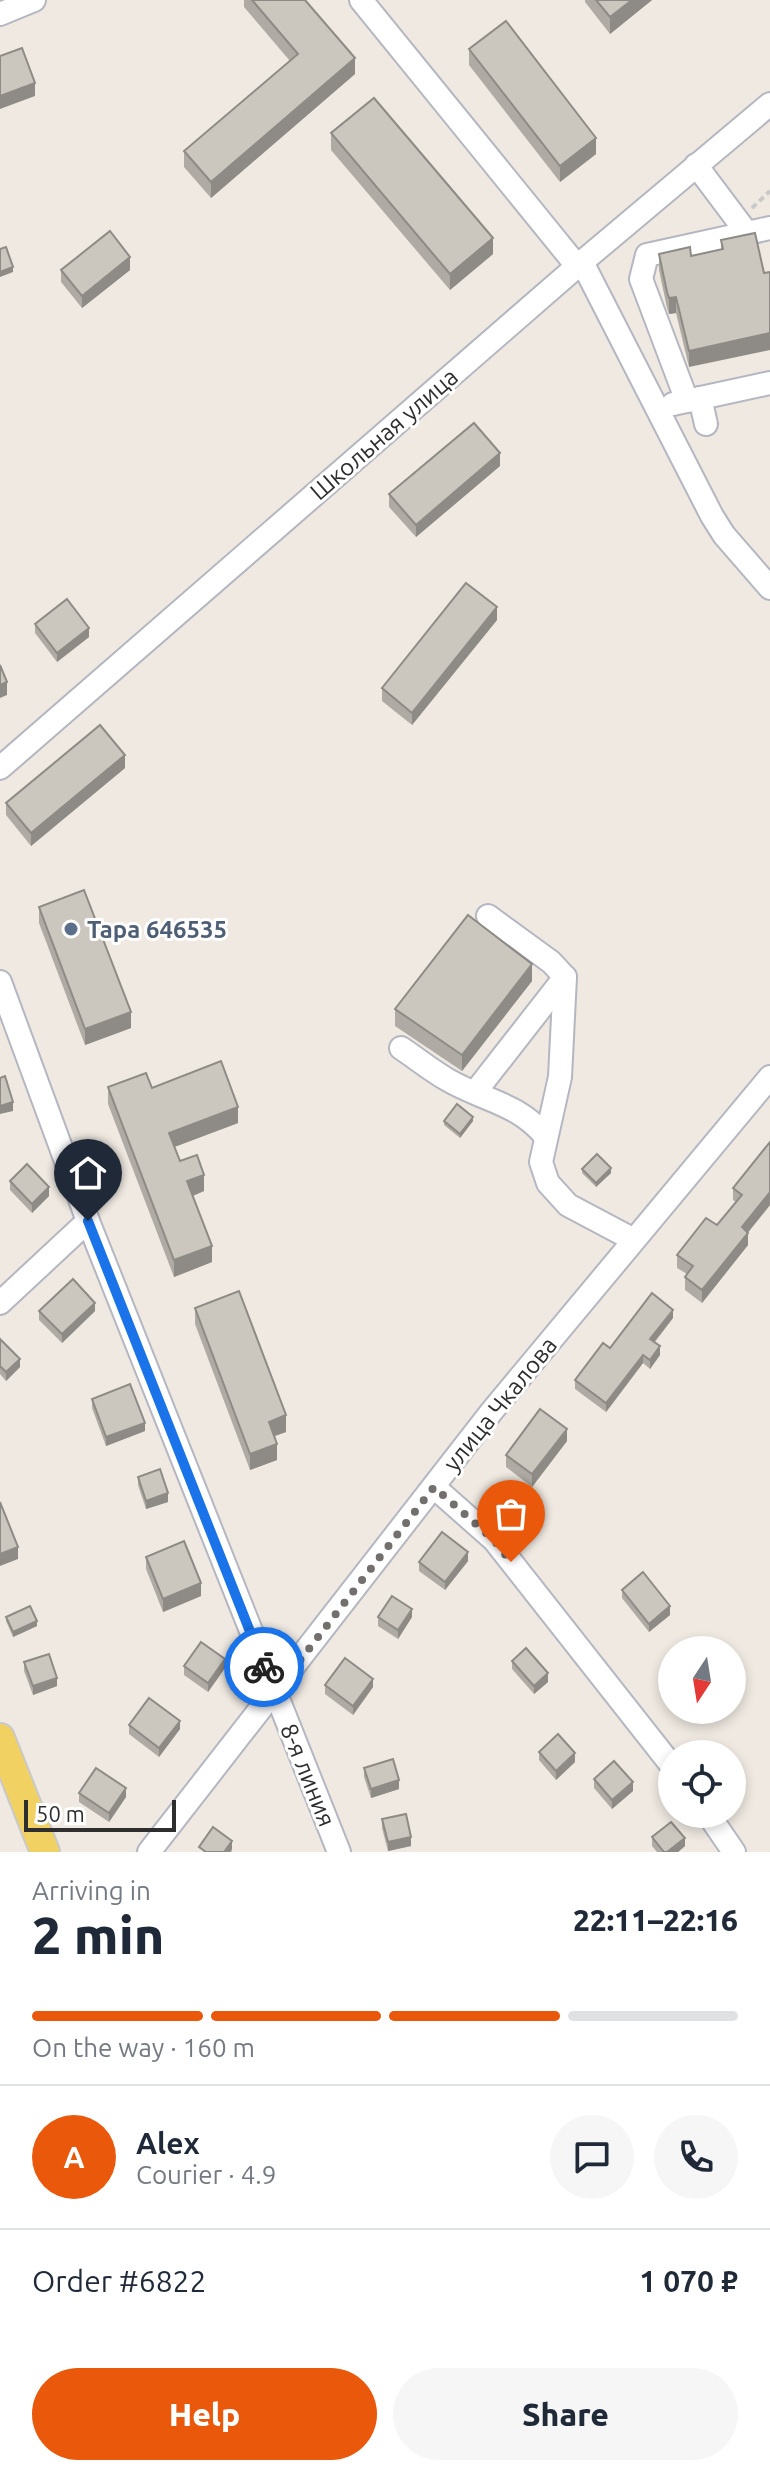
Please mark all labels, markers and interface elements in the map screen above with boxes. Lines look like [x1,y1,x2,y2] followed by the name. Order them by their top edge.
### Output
[305,363,463,505] street label: Школьная улица
[87,916,227,943] place label: Тара 646535
[62,920,80,938] marker: Тара 646535
[54,1139,122,1221] pin
[66,1151,110,1195] icon: home
[438,1332,562,1476] street label: улица Чкалова
[477,1480,545,1562] pin
[489,1492,533,1536] icon: bag
[224,1627,304,1707] courier
[658,1636,746,1724] north arrow
[658,1636,746,1828] map controls
[242,1645,286,1689] icon: bike
[275,1720,341,1830] street label: 8-я линия
[658,1740,746,1828] button: locate
[24,1796,176,1832] scale bar
[36,1801,85,1826] text: 50 m
[32,1876,151,1905] text: Arriving in
[573,1903,738,1937] text: 22:11–22:16
[32,1906,164,1964] text: 2 min
[32,2033,255,2062] text: On the way · 160 m
[550,2115,634,2199] button: chat
[654,2115,738,2199] button: phone
[136,2126,200,2160] text: Alex
[63,2140,85,2174] text: A
[136,2160,276,2189] text: Courier · 4.9
[32,2264,206,2298] text: Order #6822
[639,2264,738,2298] text: 1 070 ₽
[32,2368,377,2460] button: Help
[393,2368,738,2460] button: Share

